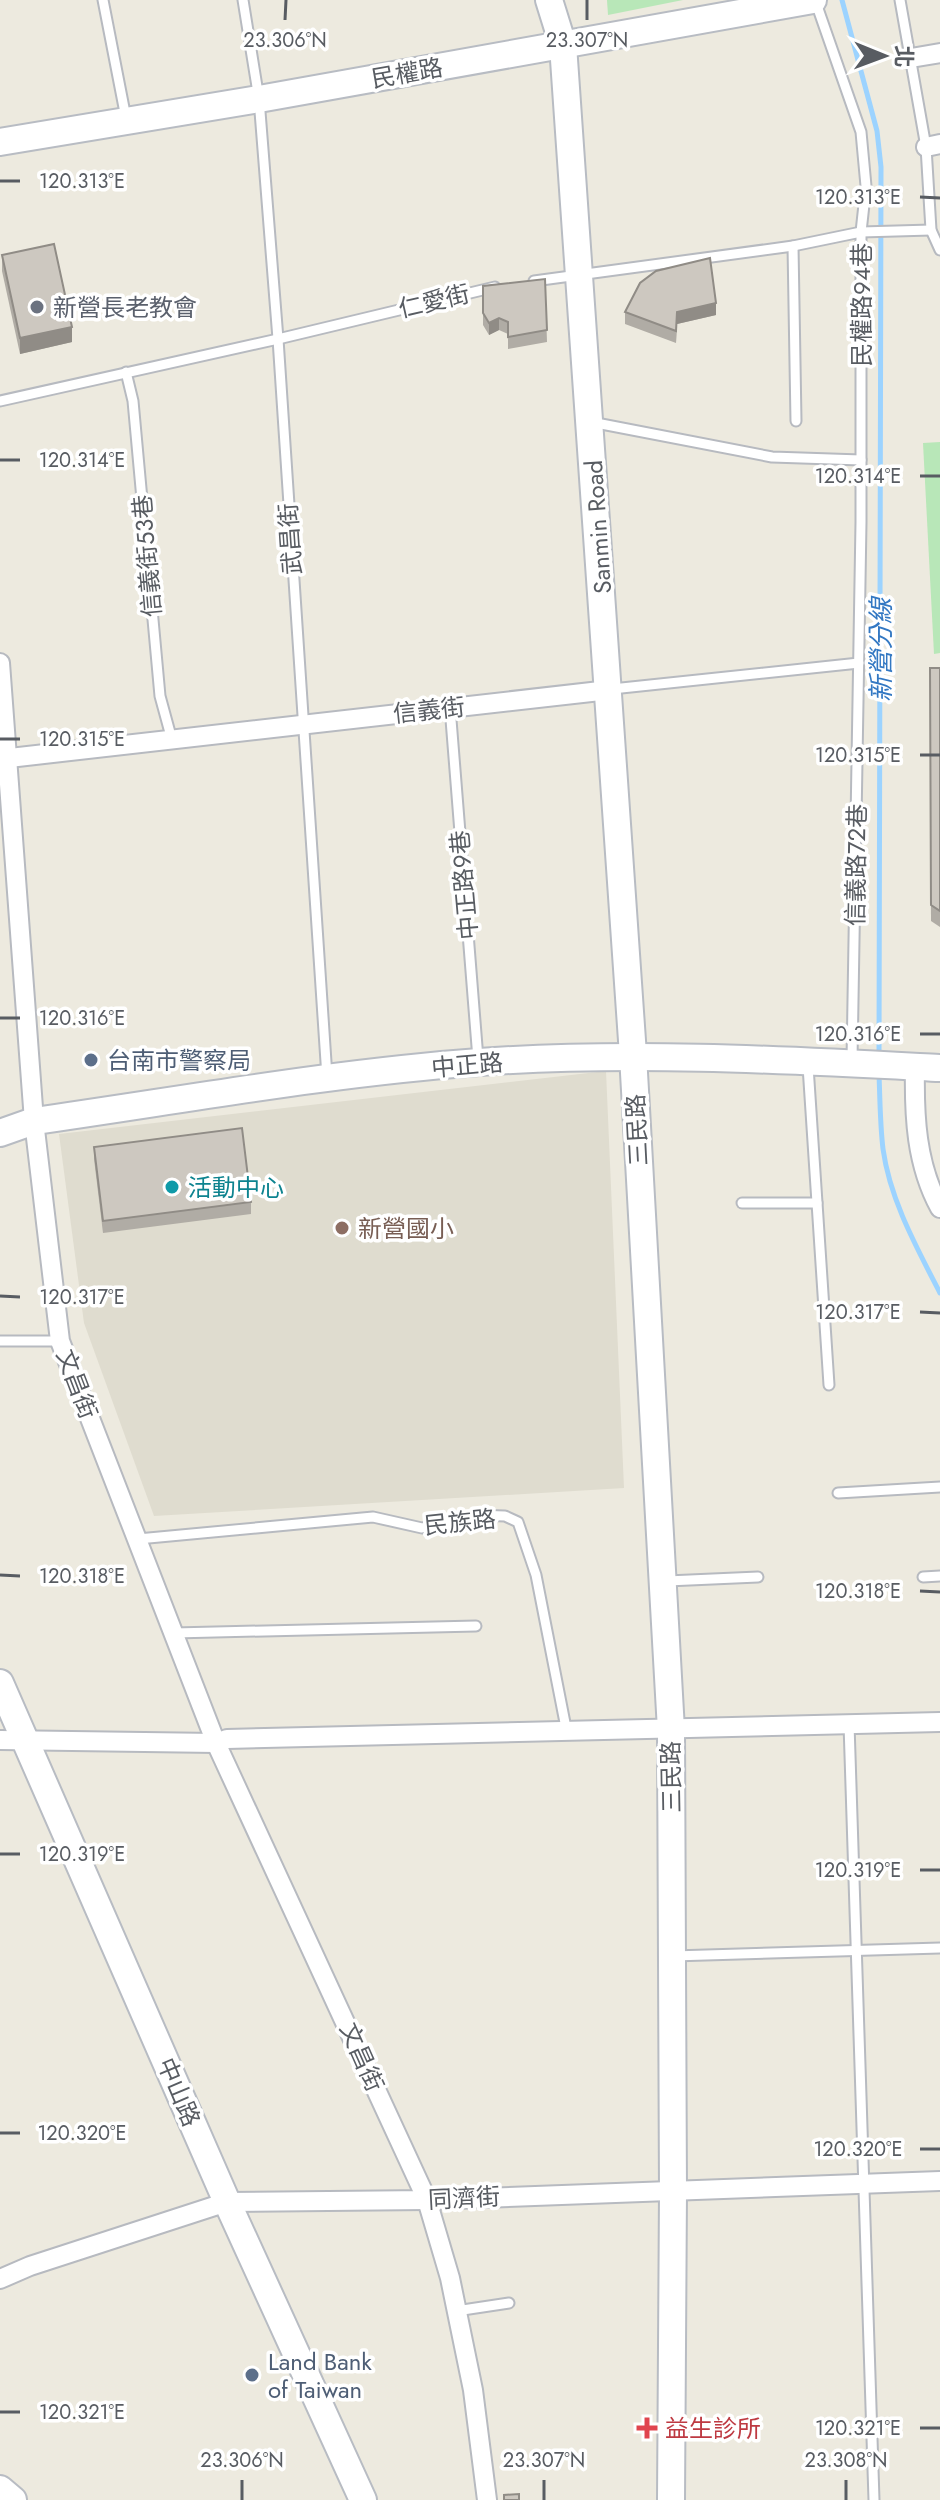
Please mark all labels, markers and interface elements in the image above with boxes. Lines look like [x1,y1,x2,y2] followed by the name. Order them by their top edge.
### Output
[844,16,924,96] north arrow
[243,26,327,55] text: 23.306°N
[546,26,628,55] text: 23.307°N
[888,45,920,68] text: 北
[369,50,445,96] street label: 民權路
[39,167,125,196] text: 120.313°E
[815,183,901,212] text: 120.313°E
[844,243,879,367] street label: 民權路94巷
[395,276,473,326] street label: 仁愛街
[53,290,197,325] place label: 新營長老教會
[28,298,46,316] marker: 新營長老教會
[39,446,125,475] text: 120.314°E
[576,459,620,595] street label: Sanmin Road
[815,462,901,491] text: 120.314°E
[124,493,170,619] street label: 信義街53巷
[270,502,310,576] street label: 武昌街
[862,595,900,702] water label: 新營分線
[391,689,467,731] street label: 信義街
[39,725,125,754] text: 120.315°E
[815,741,901,770] text: 120.315°E
[837,804,875,926] street label: 信義路72巷
[442,829,486,941] street label: 中正路9巷
[39,1004,125,1033] text: 120.316°E
[815,1020,901,1049] text: 120.316°E
[107,1043,251,1078] place label: 台南市警察局
[430,1044,504,1086] street label: 中正路
[82,1051,100,1069] marker: 台南市警察局
[618,1093,656,1167] street label: 三民路
[188,1170,284,1205] place label: 活動中心
[163,1178,181,1196] marker: 活動中心
[358,1211,454,1246] place label: 新營國小
[333,1219,351,1237] marker: 新營國小
[39,1283,125,1312] text: 120.317°E
[815,1298,901,1327] text: 120.317°E
[48,1344,106,1424] street label: 文昌街
[422,1501,498,1543] street label: 民族路
[39,1562,125,1591] text: 120.318°E
[815,1577,901,1606] text: 120.318°E
[653,1741,689,1813] street label: 三民路
[39,1840,125,1869] text: 120.319°E
[815,1856,901,1885] text: 120.319°E
[331,2017,393,2097] street label: 文昌街
[149,2052,209,2132] street label: 中山路
[37,2119,127,2148] text: 120.320°E
[813,2135,903,2164] text: 120.320°E
[427,2179,501,2217] street label: 同濟街
[268,2344,372,2407] place label: Land Bank of Taiwan
[243,2366,261,2384] marker: Land Bank of Taiwan
[39,2398,125,2427] text: 120.321°E
[665,2411,761,2446] place label: 益生診所
[815,2414,901,2443] text: 120.321°E
[636,2417,658,2439] marker: 益生診所
[200,2446,284,2475] text: 23.306°N
[503,2446,585,2475] text: 23.307°N
[805,2446,887,2475] text: 23.308°N

